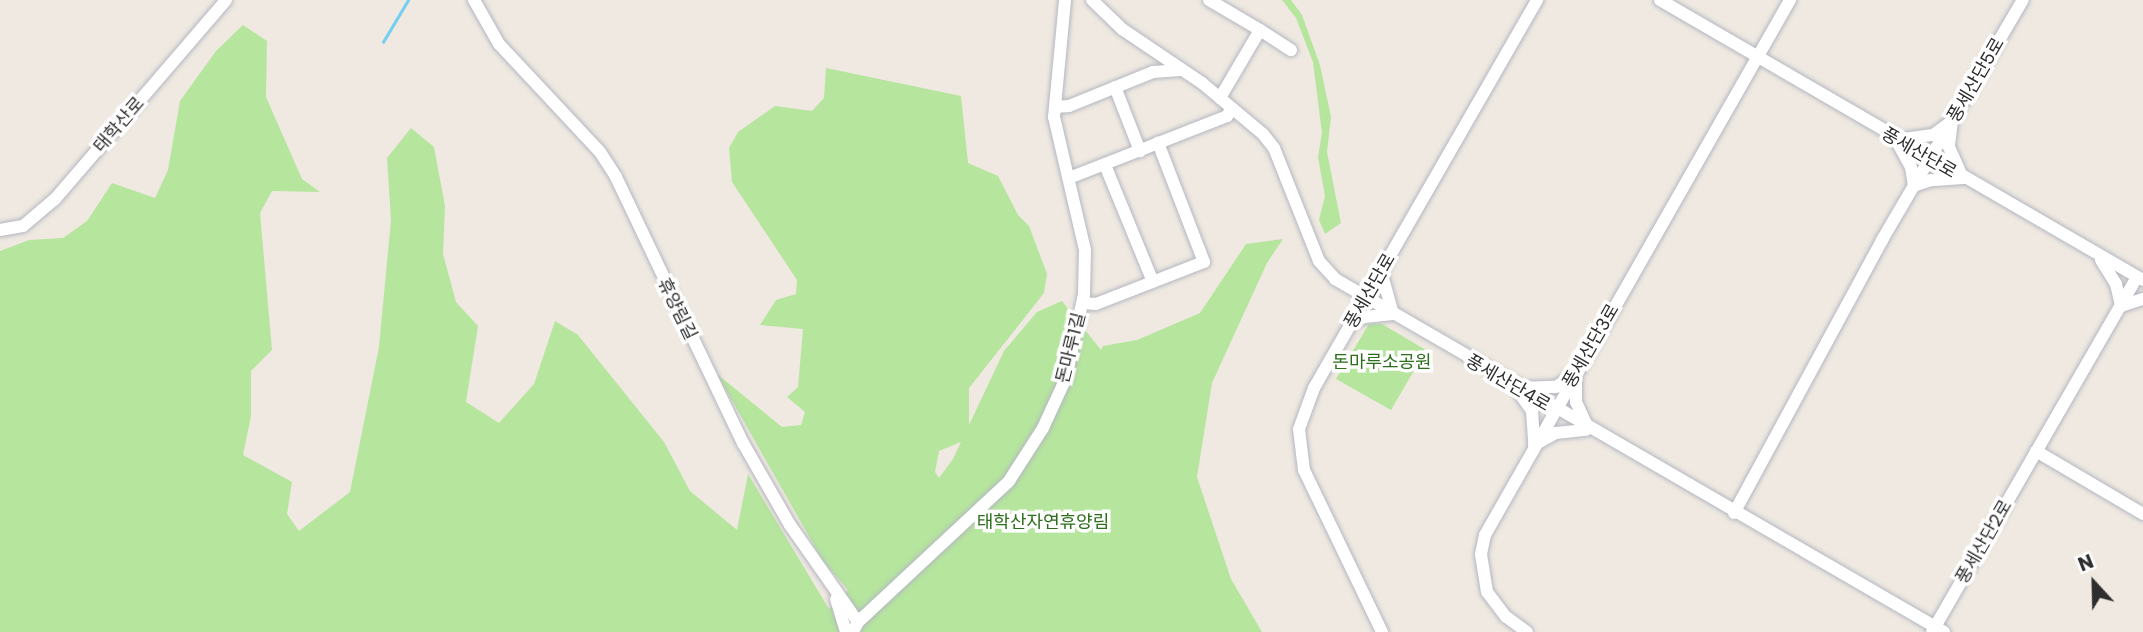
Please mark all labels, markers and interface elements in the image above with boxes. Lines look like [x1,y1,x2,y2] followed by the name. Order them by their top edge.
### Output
[1943,34,2009,126] street label: 풍세산단5로
[89,93,149,157] street label: 태학산로
[1878,123,1960,183] street label: 풍세산단로
[1340,250,1400,332] street label: 풍세산단로
[653,274,701,344] street label: 휴양림길
[1558,300,1624,392] street label: 풍세산단3로
[1052,310,1090,386] street label: 돈마루1길
[1462,350,1554,416] street label: 풍세산단4로
[1332,351,1432,373] park label: 돈마루소공원
[1951,496,2017,588] street label: 풍세산단2로
[977,511,1109,533] park label: 태학산자연휴양림
[2059,548,2129,618] north arrow
[2074,548,2098,578] text: N

